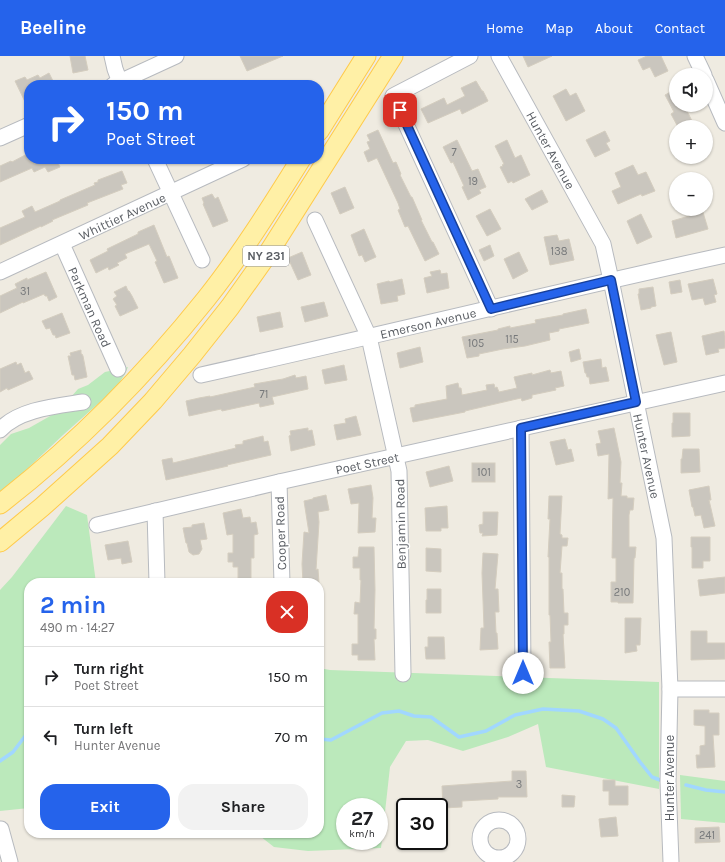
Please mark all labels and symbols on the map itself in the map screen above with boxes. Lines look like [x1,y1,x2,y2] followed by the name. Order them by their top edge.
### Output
[383,93,417,127] pin
[523,109,578,192] street label: Hunter Avenue
[451,146,457,159] house number: 7
[468,175,478,188] house number: 19
[76,190,168,243] street label: Whittier Avenue
[551,245,568,258] house number: 138
[243,246,289,266] road number: NY 231
[65,265,114,350] street label: Parkman Road
[20,285,30,298] house number: 31
[378,305,478,342] street label: Emerson Avenue
[505,333,519,346] house number: 115
[468,337,484,350] house number: 105
[260,388,268,401] house number: 71
[630,412,663,500] street label: Hunter Avenue
[334,449,400,478] street label: Poet Street
[477,466,491,479] house number: 101
[392,479,409,569] street label: Benjamin Road
[272,496,289,570] street label: Cooper Road
[614,586,630,599] house number: 210
[502,652,544,694] position arrow
[662,734,677,821] street label: Hunter Avenue
[516,778,522,791] house number: 3
[396,798,448,850] speed limit sign: 30
[699,829,715,842] house number: 241

